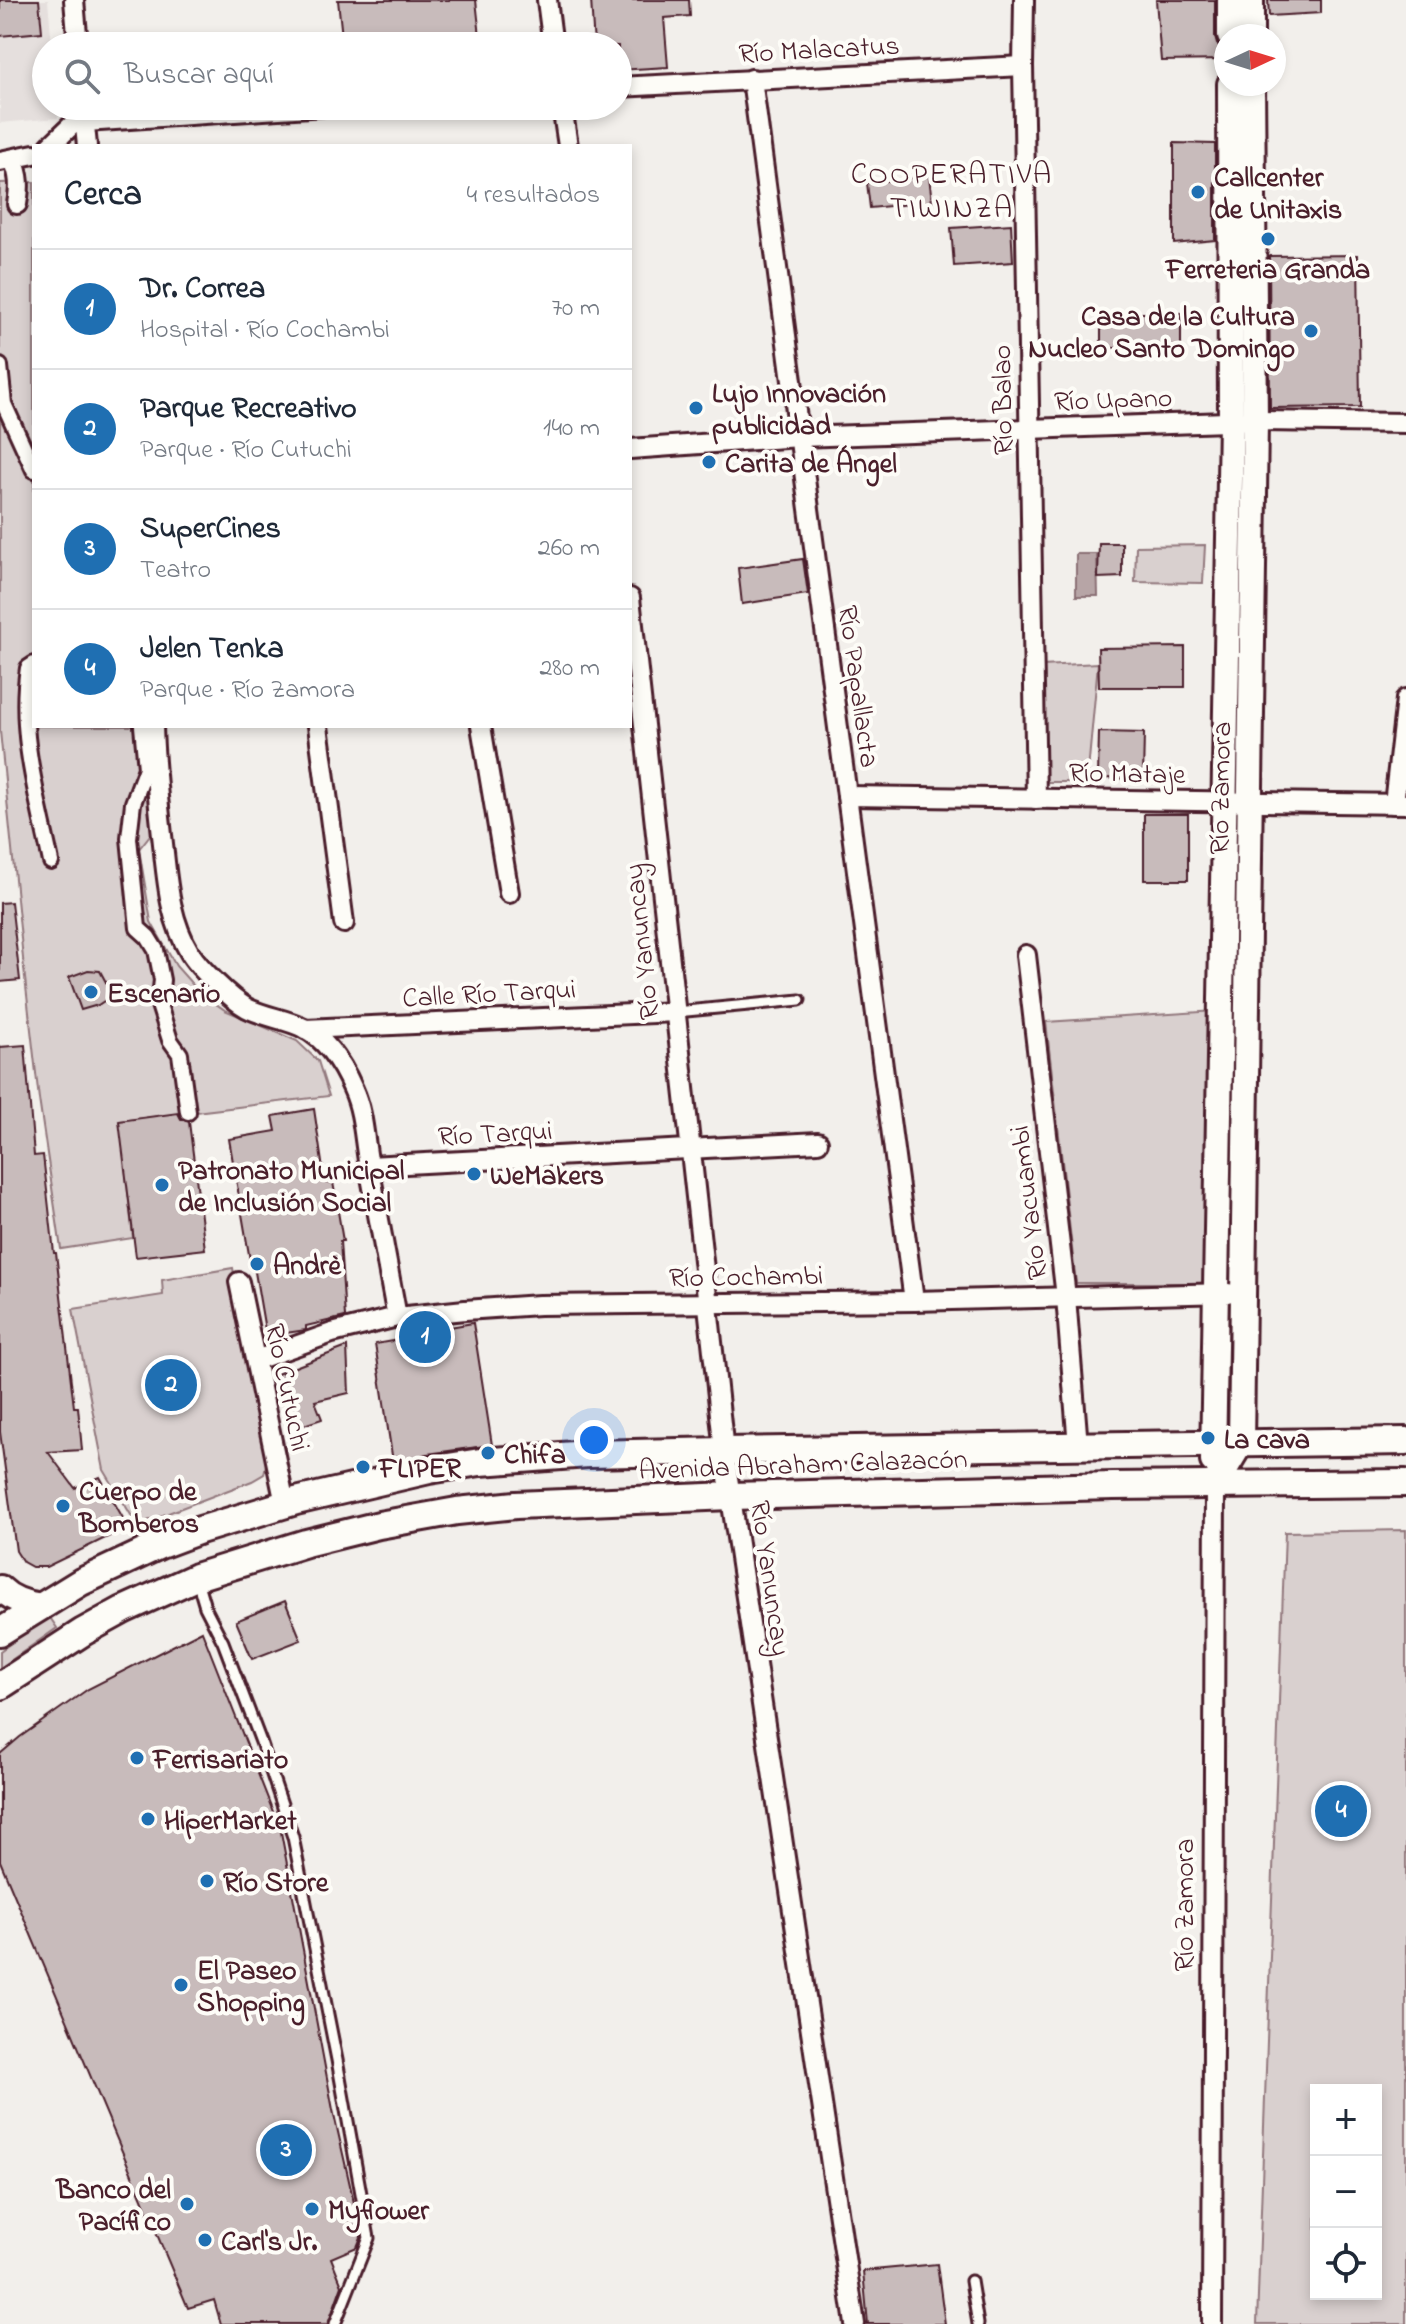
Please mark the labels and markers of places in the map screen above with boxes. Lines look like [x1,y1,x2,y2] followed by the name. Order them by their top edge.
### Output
[1214,159,1342,232] place label: Callcenter de Unitaxis
[1189,183,1207,201] marker: Callcenter de Unitaxis
[1259,230,1277,248] marker: Ferreteria Granda
[1164,251,1370,292] place label: Ferreteria Granda
[1028,298,1295,372] place label: Casa de la Cultura Nucleo Santo Domingo
[1302,322,1320,340] marker: Casa de la Cultura Nucleo Santo Domingo
[712,375,886,448] place label: Lujo Innovación publicidad
[687,399,705,417] marker: Lujo Innovación publicidad
[725,444,897,487] place label: Carita de Ángel
[700,453,718,471] marker: Carita de Ángel
[107,975,220,1016] place label: Escenario
[82,983,100,1001] marker: Escenario
[178,1152,405,1225] place label: Patronato Municipal de Inclusión Social
[490,1157,604,1198] place label: WeMakers
[465,1165,483,1183] marker: WeMakers
[153,1176,171,1194] marker: Patronato Municipal de Inclusión Social
[273,1247,342,1288] place label: Andrè
[248,1255,266,1273] marker: Andrè
[399,1307,451,1367] pin: 1
[145,1355,197,1415] pin: 2
[1224,1421,1310,1462] place label: La cava
[1199,1429,1217,1447] marker: La cava
[504,1436,566,1477] place label: Chifa
[479,1444,497,1462] marker: Chifa
[377,1450,462,1491] place label: FLIPER
[354,1458,372,1476] marker: FLIPER
[77,1473,199,1546] place label: Cuerpo de Bomberos
[54,1497,72,1515] marker: Cuerpo de Bomberos
[151,1741,288,1782] place label: Ferrisariato
[128,1749,146,1767] marker: Ferrisariato
[1315,1781,1367,1841] pin: 4
[164,1802,297,1843] place label: HiperMarket
[139,1810,157,1828] marker: HiperMarket
[223,1864,330,1905] place label: Río Store
[198,1872,216,1890] marker: Río Store
[197,1952,305,2026] place label: El Paseo Shopping
[172,1976,190,1994] marker: El Paseo Shopping
[260,2120,312,2180] pin: 3
[54,2171,171,2244] place label: Banco del Pacífico
[328,2192,430,2233] place label: Myflower
[178,2195,196,2213] marker: Banco del Pacífico
[303,2200,321,2218] marker: Myflower
[221,2223,317,2264] place label: Carl's Jr.
[196,2231,214,2249] marker: Carl's Jr.

